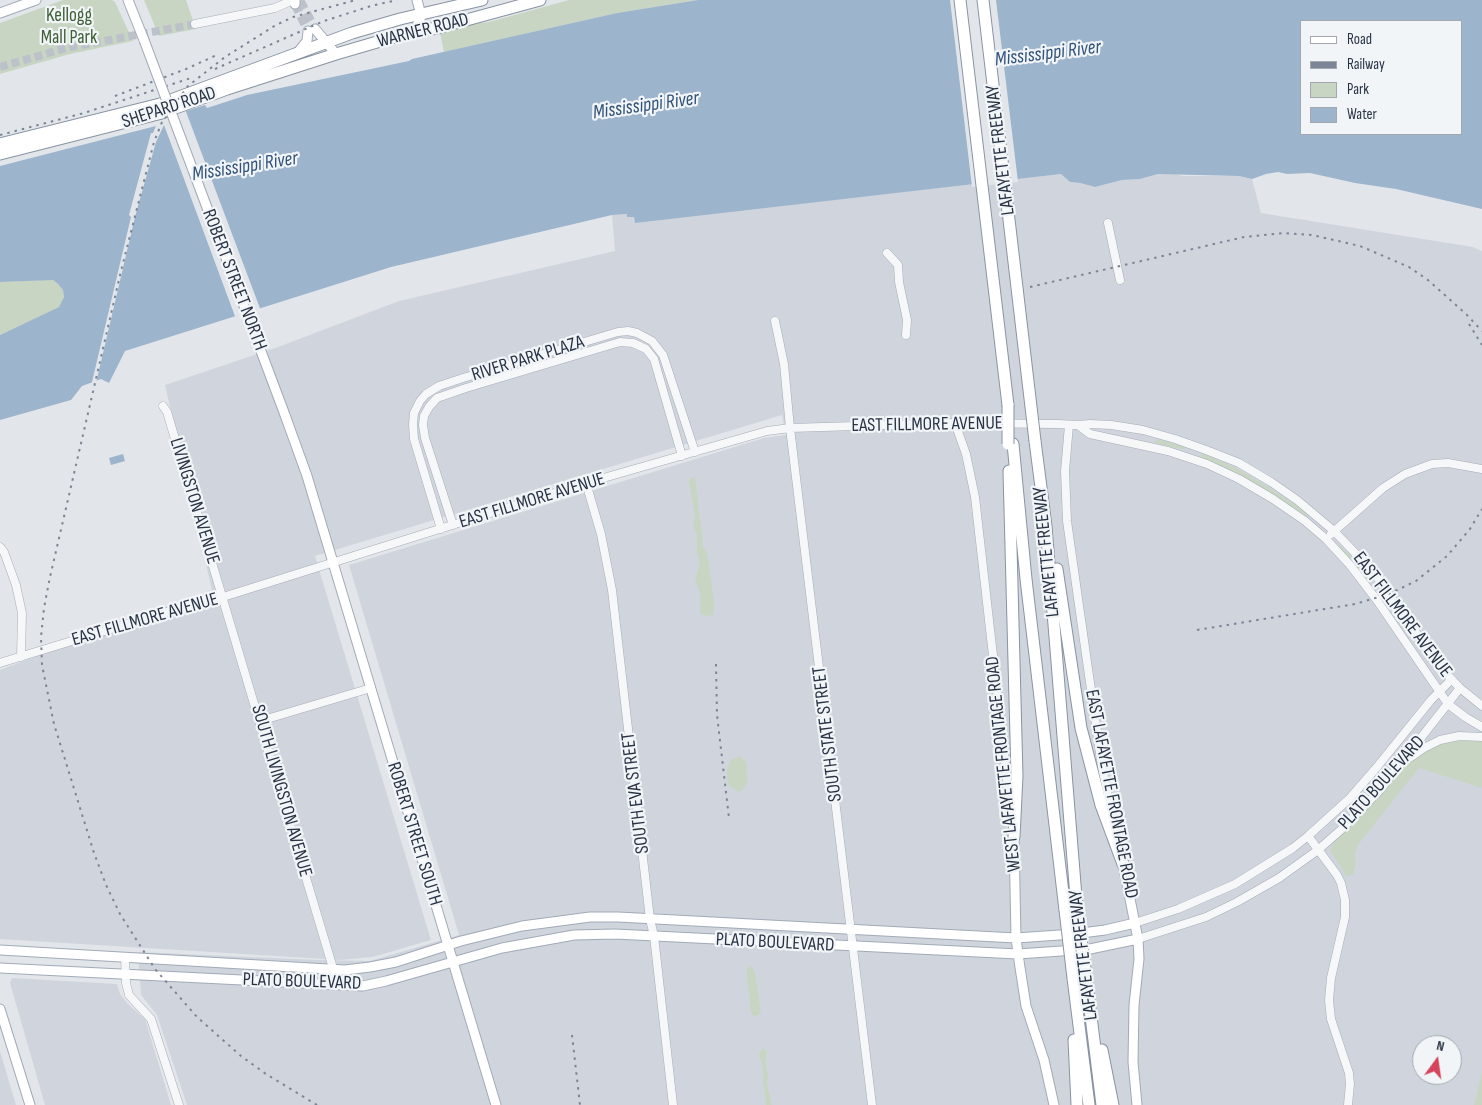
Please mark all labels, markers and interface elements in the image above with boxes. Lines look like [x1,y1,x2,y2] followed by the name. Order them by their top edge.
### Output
[41,5,97,49] park label: Kellogg Mall Park
[375,9,471,53] street label: WARNER ROAD
[1300,20,1462,135] legend
[1347,30,1372,49] text: Road
[994,36,1102,72] water label: Mississippi River
[1347,55,1385,74] text: Railway
[1347,80,1369,99] text: Park
[119,82,219,134] street label: SHEPARD ROAD
[982,84,1020,216] street label: LAFAYETTE FREEWAY
[591,87,701,125] water label: Mississippi River
[1347,105,1377,124] text: Water
[190,147,300,187] water label: Mississippi River
[197,206,271,354] street label: ROBERT STREET NORTH
[469,331,587,387] street label: RIVER PARK PLAZA
[851,412,1003,438] street label: EAST FILLMORE AVENUE
[164,435,224,567] street label: LIVINGSTON AVENUE
[456,468,608,534] street label: EAST FILLMORE AVENUE
[1029,486,1065,618] street label: LAFAYETTE FREEWAY
[1347,548,1457,682] street label: EAST FILLMORE AVENUE
[69,588,221,652] street label: EAST FILLMORE AVENUE
[981,655,1027,873] street label: WEST LAFAYETTE FRONTAGE ROAD
[808,665,848,803] street label: SOUTH STATE STREET
[1080,688,1142,900] street label: EAST LAFAYETTE FRONTAGE ROAD
[246,702,316,880] street label: SOUTH LIVINGSTON AVENUE
[617,731,655,855] street label: SOUTH EVA STREET
[1334,731,1430,835] street label: PLATO BOULEVARD
[381,760,447,908] street label: ROBERT STREET SOUTH
[1065,889,1103,1021] street label: LAFAYETTE FREEWAY
[715,929,835,957] street label: PLATO BOULEVARD
[242,969,362,995] street label: PLATO BOULEVARD
[1412,1035,1462,1085] north arrow
[1435,1037,1446,1055] text: N

